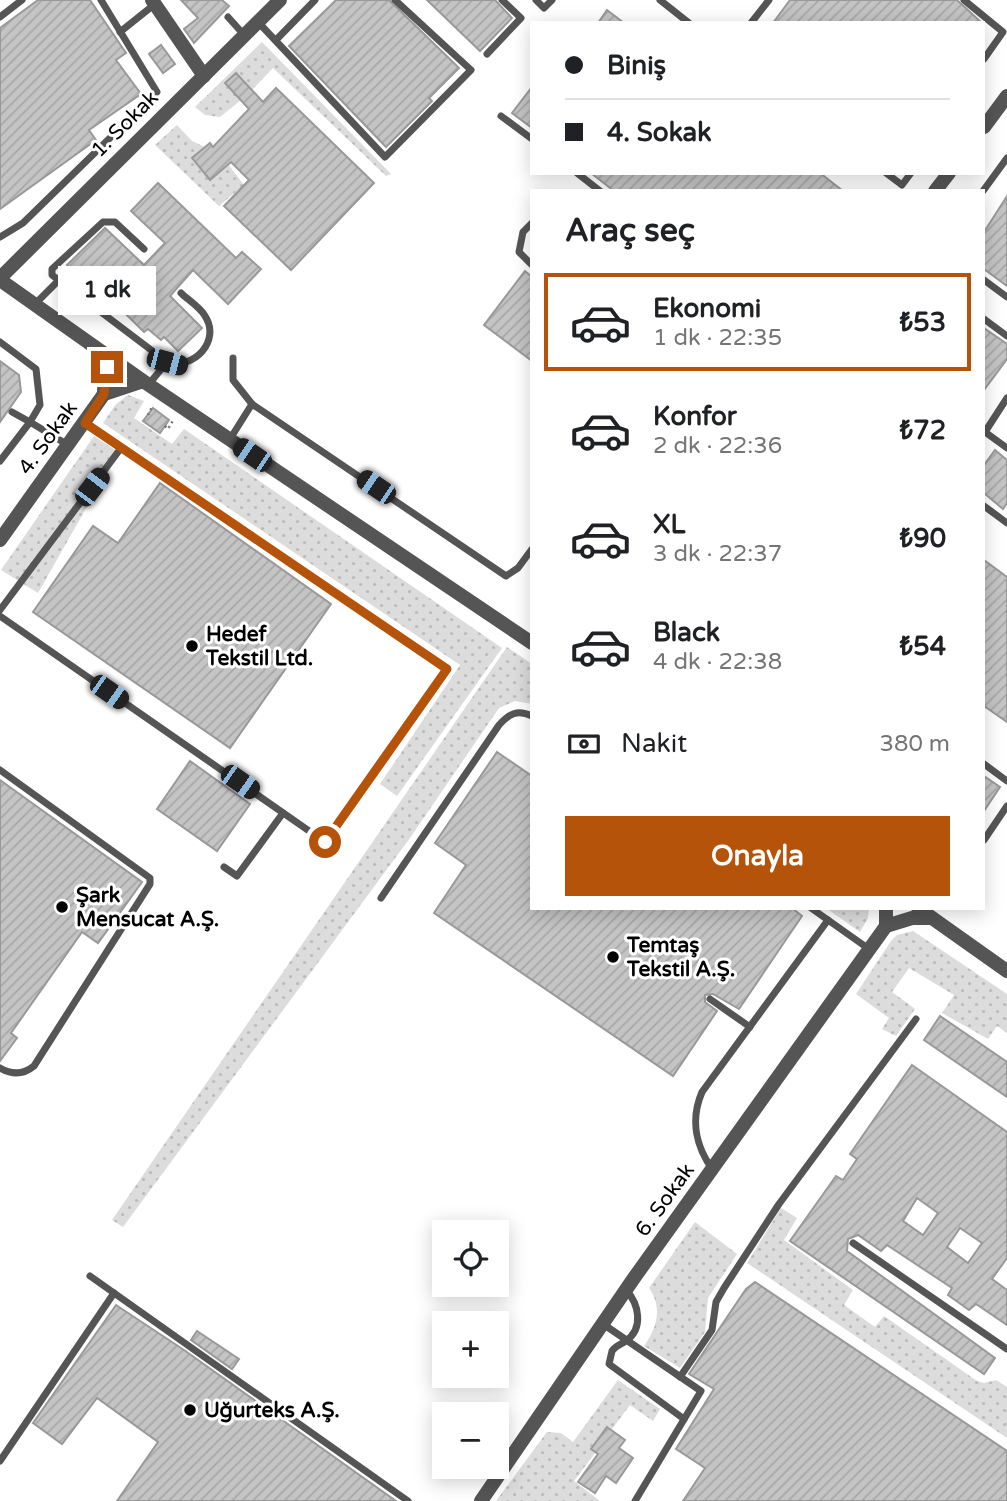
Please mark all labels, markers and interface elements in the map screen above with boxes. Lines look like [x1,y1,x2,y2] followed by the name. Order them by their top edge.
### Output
[607,50,666,81] text: Biniş
[86,85,164,163] street label: 1. Sokak
[607,117,711,148] text: 4. Sokak
[565,212,695,250] text: Araç seç
[58,266,156,314] callout: 1 dk
[83,276,131,304] text: 1 dk
[569,291,632,354] icon: car
[653,293,761,324] text: Ekonomi
[900,307,946,338] text: ₺53
[653,324,782,352] text: 1 dk · 22:35
[144,346,191,378] car
[91,351,123,383] route end
[13,397,83,479] street label: 4. Sokak
[569,399,632,462] icon: car
[653,401,737,432] text: Konfor
[900,415,946,446] text: ₺72
[653,432,782,460] text: 2 dk · 22:36
[229,435,276,475] car
[71,464,114,510] car
[353,467,400,507] car
[569,507,632,570] icon: car
[653,509,685,540] text: XL
[900,523,946,554] text: ₺90
[653,540,782,568] text: 3 dk · 22:37
[569,615,632,678] icon: car
[653,617,720,648] text: Black
[205,622,313,671] place label: Hedef Tekstil Ltd.
[900,631,946,662] text: ₺54
[184,638,200,654] marker: Hedef Tekstil Ltd.
[653,648,782,676] text: 4 dk · 22:38
[86,671,133,713] car
[565,725,603,763] icon: cash
[621,728,687,759] text: Nakit
[880,730,950,758] text: 380 m
[217,761,264,803] car
[565,816,950,896] button: Onayla
[309,826,341,858] route start
[76,883,219,932] place label: Şark Mensucat A.Ş.
[54,899,70,915] marker: Şark Mensucat A.Ş.
[626,933,735,982] place label: Temtaş Tekstil A.Ş.
[605,949,621,965] marker: Temtaş Tekstil A.Ş.
[630,1159,700,1241] street label: 6. Sokak
[432,1220,509,1479] map controls
[432,1220,509,1297] button: locate
[432,1311,509,1388] button: +
[204,1398,340,1423] place label: Uğurteks A.Ş.
[182,1402,198,1418] marker: Uğurteks A.Ş.
[432,1402,509,1479] button: −

